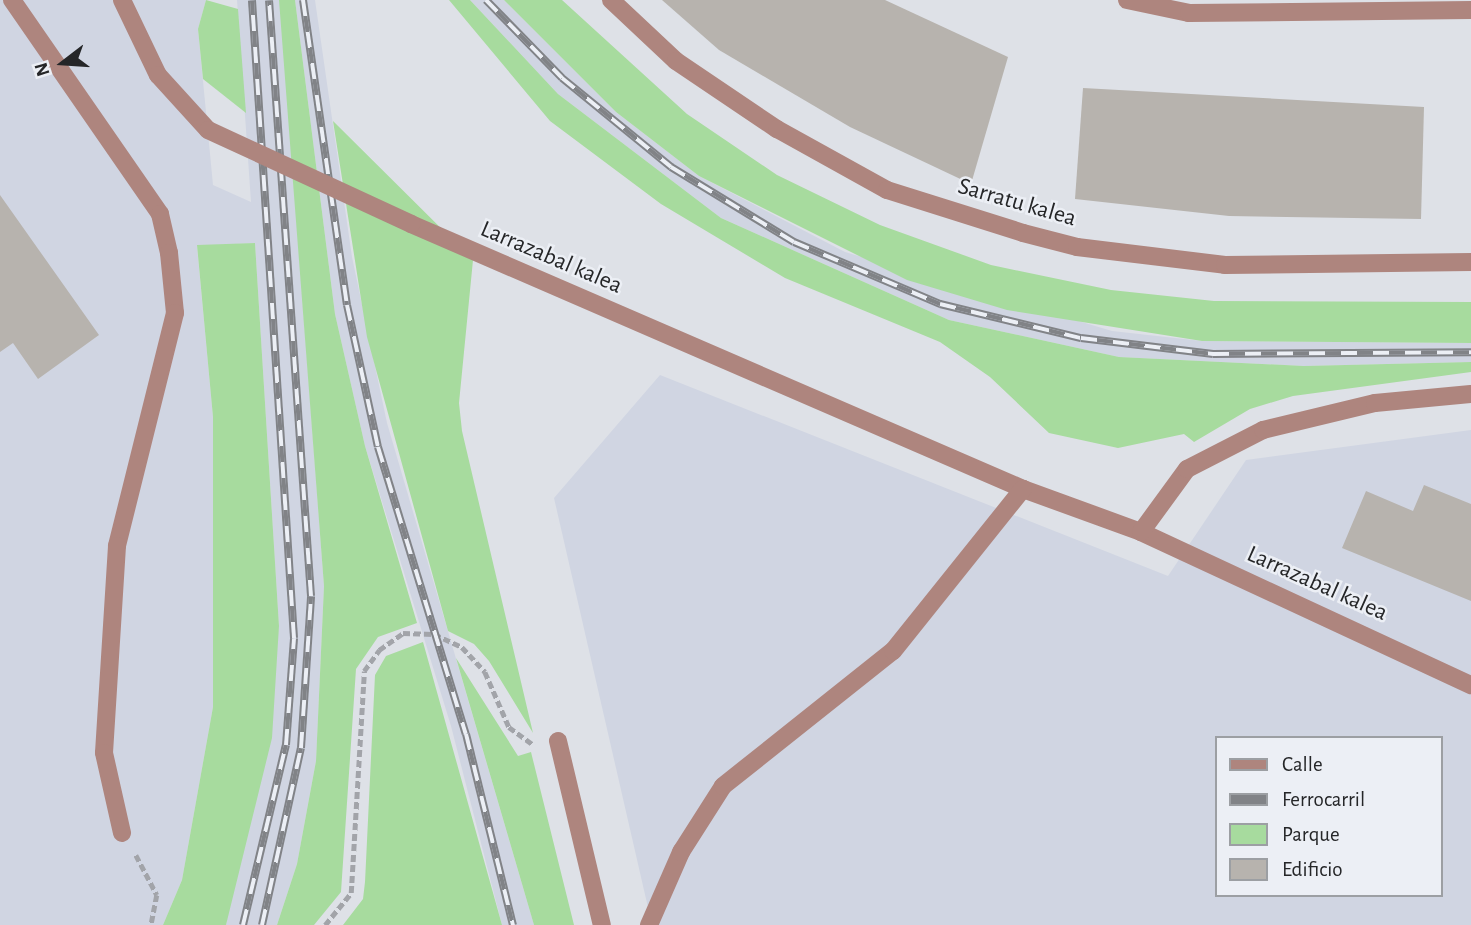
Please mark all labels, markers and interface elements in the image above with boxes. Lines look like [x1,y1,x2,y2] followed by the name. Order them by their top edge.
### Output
[28,28,98,98] north arrow
[31,60,53,78] text: N
[955,172,1079,234] street label: Sarratu kalea
[476,215,626,301] street label: Larrazabal kalea
[1242,540,1392,628] street label: Larrazabal kalea
[1216,736,1443,897] legend
[1282,754,1323,775] text: Calle
[1282,789,1365,810] text: Ferrocarril
[1282,824,1340,845] text: Parque
[1282,859,1343,880] text: Edificio

